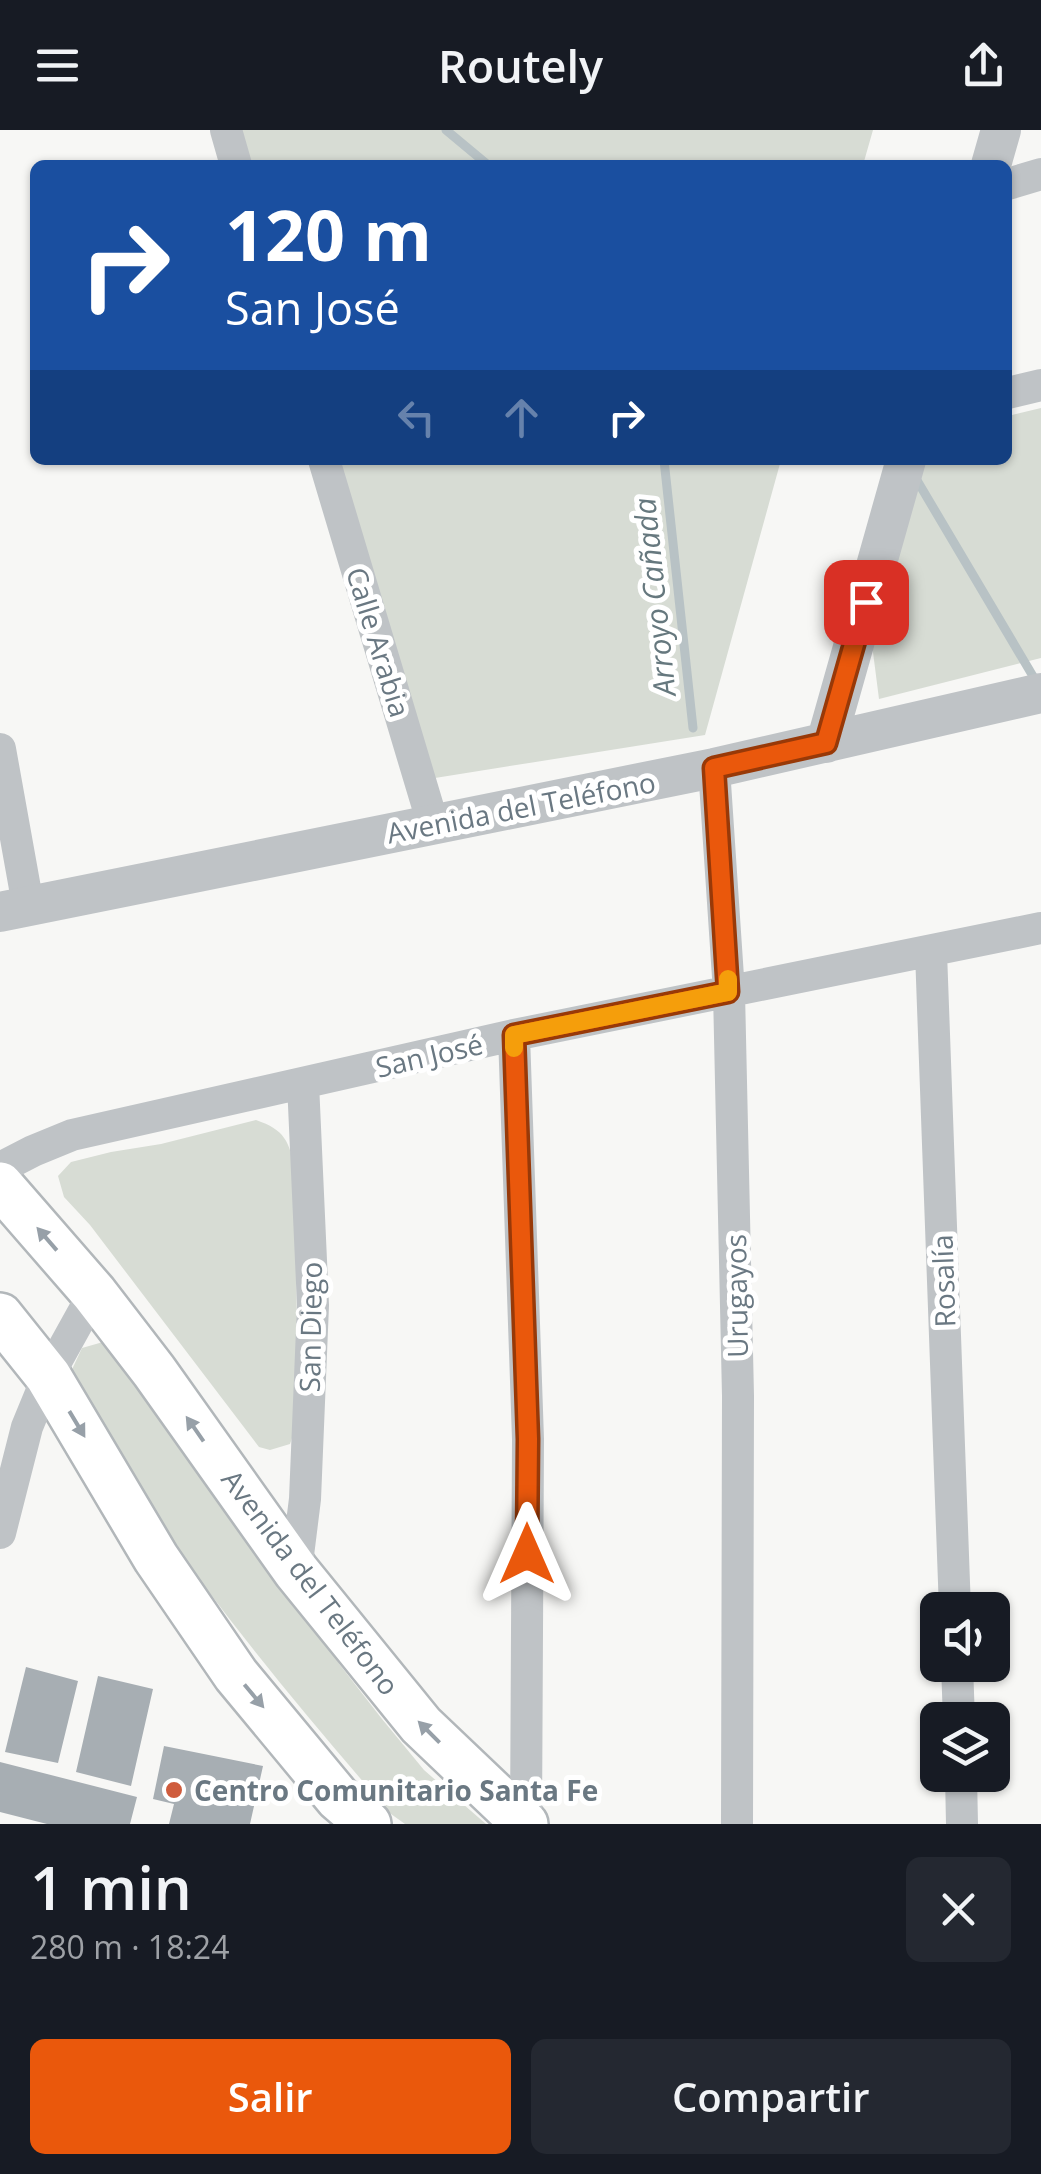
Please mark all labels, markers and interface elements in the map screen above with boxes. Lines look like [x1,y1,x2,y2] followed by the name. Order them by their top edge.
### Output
[438,35,603,96] text: Routely
[30,38,85,93] icon: menu
[956,38,1011,93] icon: share
[225,186,432,282] text: 120 m
[60,200,190,330] icon: right
[225,277,400,338] text: San José
[389,390,444,445] icon: left
[494,390,549,445] icon: ahead
[599,390,654,445] icon: right
[623,496,685,700] water label: Arroyo Cañada
[824,560,909,645] pin
[338,562,420,722] street label: Calle Arabia
[839,575,894,630] icon: arrive
[383,762,659,852] street label: Avenida del Teléfono
[372,1024,486,1086] street label: San José
[36,1227,58,1252] one-way arrow
[716,1234,756,1358] street label: Urugayos
[922,1234,964,1328] street label: Rosalía
[290,1261,330,1393] street label: San Diego
[68,1410,85,1438] one-way arrow
[186,1416,206,1443] one-way arrow
[214,1462,408,1702] street label: Avenida del Teléfono
[475,1502,579,1606] position arrow
[920,1592,1010,1792] map controls
[920,1592,1010,1682] button: sound
[243,1683,265,1708] one-way arrow
[920,1702,1010,1792] button: layers
[418,1721,442,1745] one-way arrow
[194,1771,598,1809] place label: Centro Comunitario Santa Fe
[163,1779,185,1801] marker: Centro Comunitario Santa Fe
[30,1846,192,1928] text: 1 min
[906,1857,1011,1962] button: close
[30,1925,229,1968] text: 280 m · 18:24
[30,2039,511,2154] button: Salir
[531,2039,1011,2154] button: Compartir

